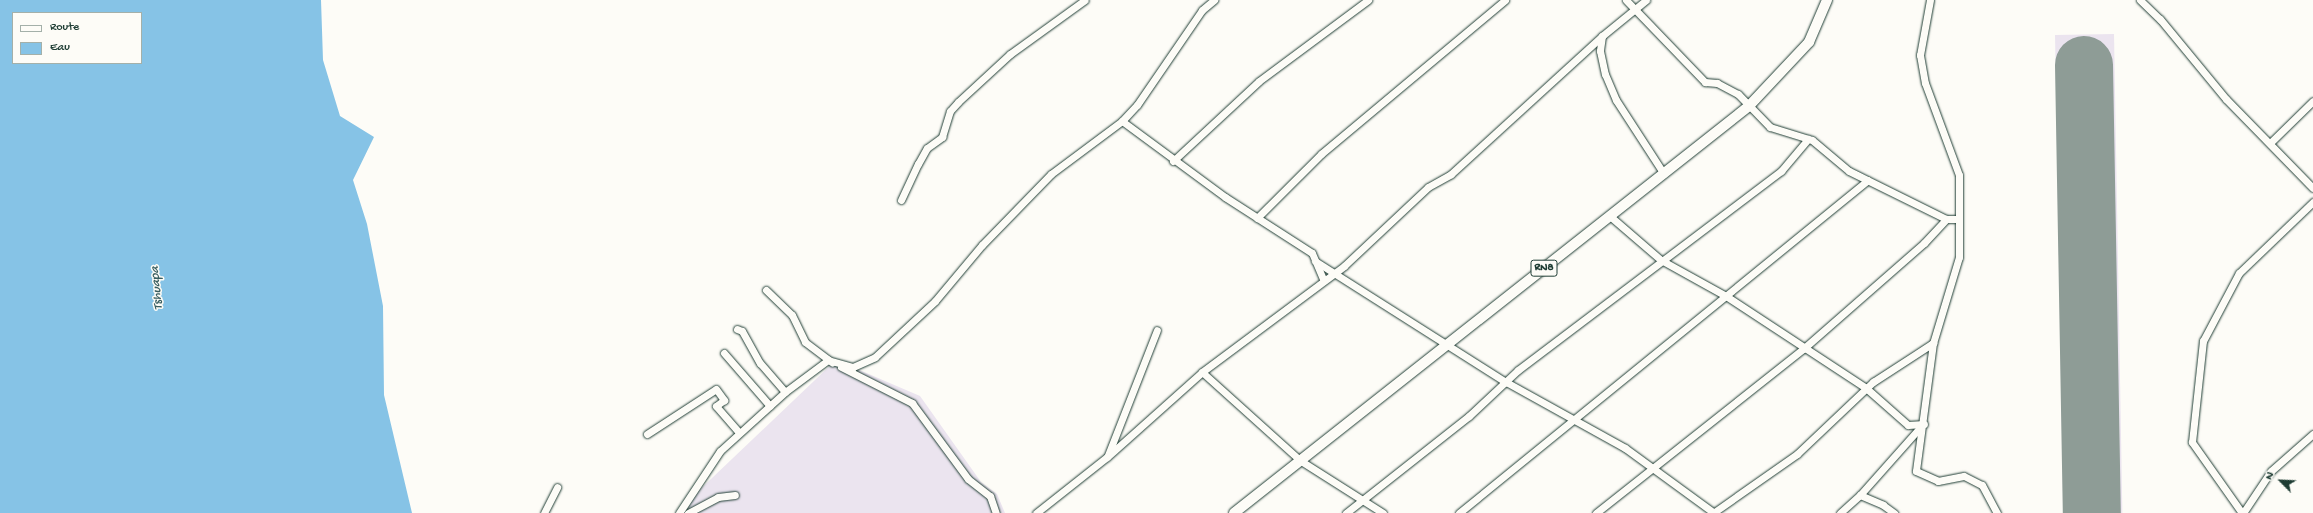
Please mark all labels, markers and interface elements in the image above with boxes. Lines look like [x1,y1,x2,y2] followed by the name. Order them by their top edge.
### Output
[12,12,142,64] legend
[50,21,79,35] text: Route
[50,41,70,55] text: Eau
[1530,259,1558,277] road number: RN8
[148,266,168,310] water label: Tshuapa
[2261,461,2301,501] north arrow
[2263,470,2277,482] text: N

